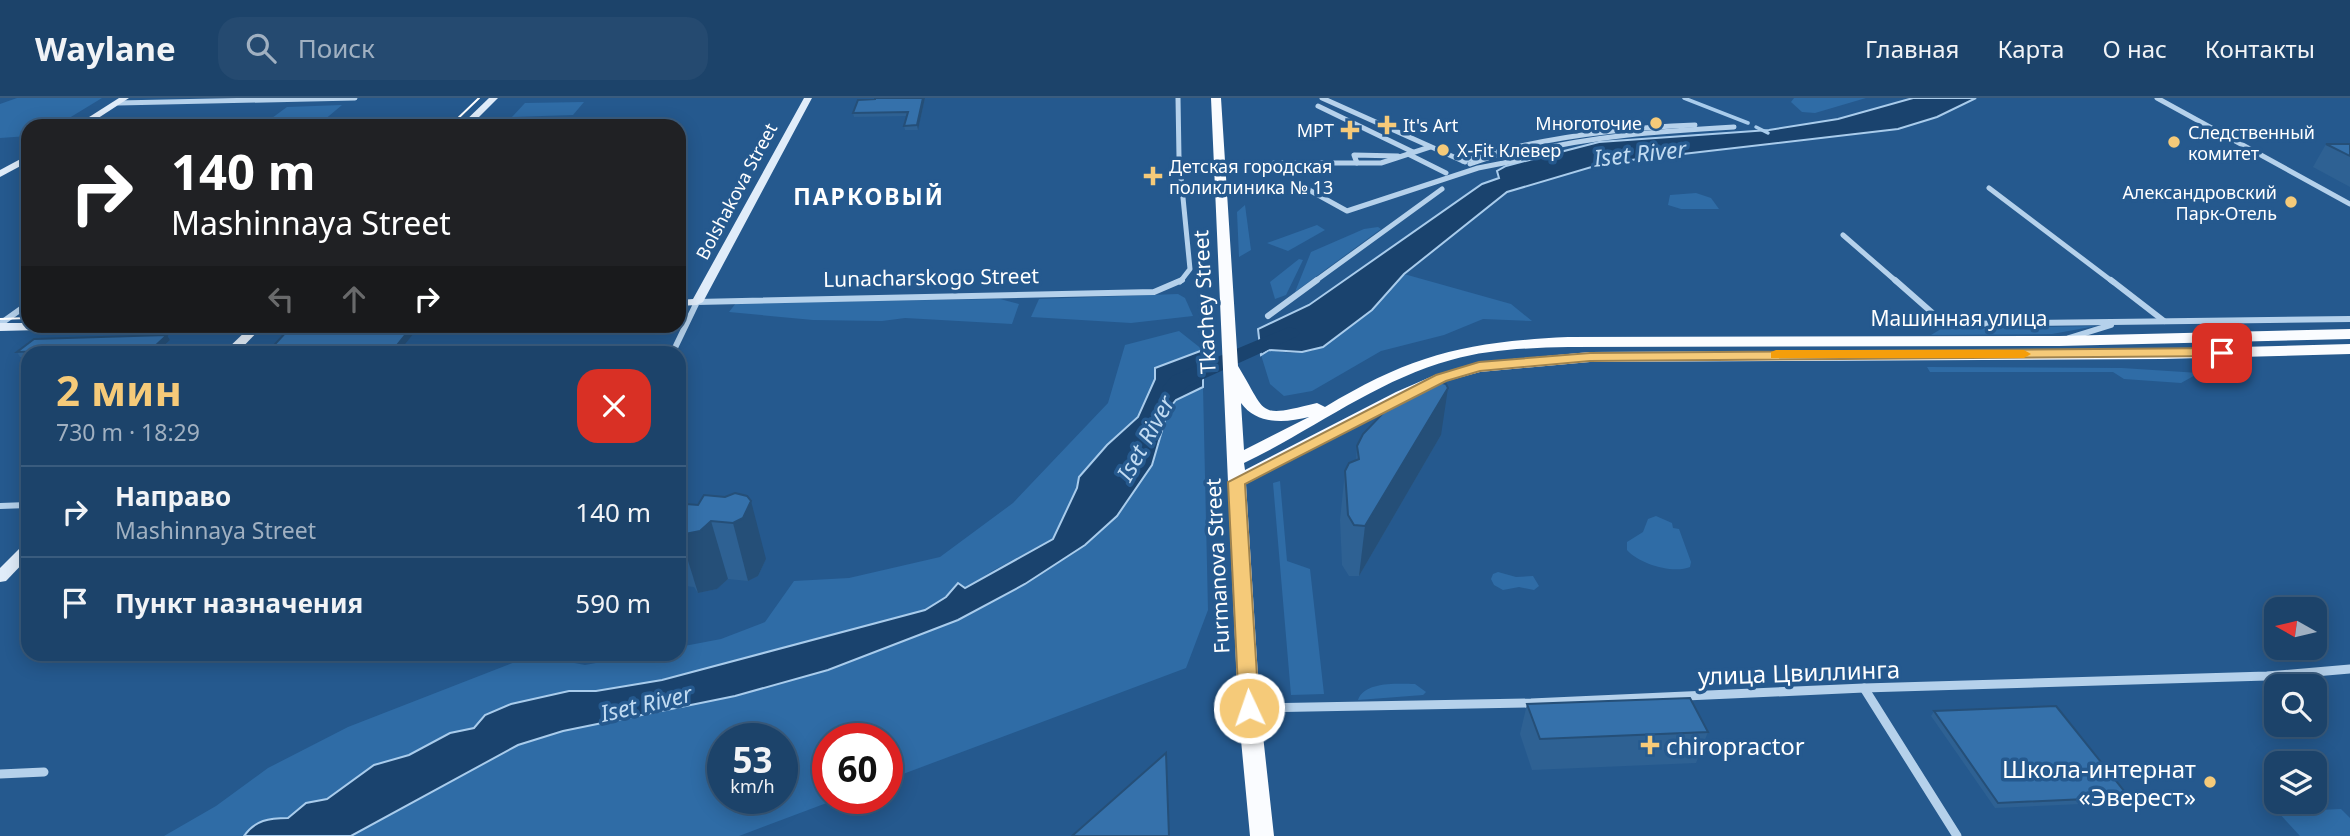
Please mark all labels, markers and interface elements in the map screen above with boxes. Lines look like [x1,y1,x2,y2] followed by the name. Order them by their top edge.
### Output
[218,17,708,80] search box
[35,26,176,71] text: Waylane
[242,29,280,67] icon: search
[298,30,375,66] text: Поиск
[1865,32,1959,65] text: Главная
[1997,32,2064,65] text: Карта
[2102,32,2167,65] text: О нас
[2205,32,2315,65] text: Контакты
[1535,111,1642,135] place label: Многоточие
[1403,113,1459,137] place label: It's Art
[1377,115,1397,135] marker: It's Art
[1648,115,1664,131] marker: Многоточие
[690,118,782,263] street label: Bolshakova Street
[1297,118,1334,142] place label: МРТ
[1340,120,1360,140] marker: МРТ
[2188,120,2315,165] place label: Следственный комитет
[1591,132,1689,174] water label: Iset River
[2166,134,2182,150] marker: Следственный комитет
[171,138,316,204] text: 140 m
[1457,138,1561,162] place label: X-Fit Клевер
[1435,142,1451,158] marker: X-Fit Клевер
[56,147,147,238] icon: right
[1169,154,1333,199] place label: Детская городская поликлиника № 13
[1143,166,1163,186] marker: Детская городская поликлиника № 13
[793,180,945,212] district label: ПАРКОВЫЙ
[2122,180,2277,225] place label: Александровский Парк-Отель
[2283,194,2299,210] marker: Александровский Парк-Отель
[171,201,451,244] text: Mashinnaya Street
[1186,229,1222,375] street label: Tkachey Street
[823,261,1040,293] street label: Lunacharskogo Street
[262,280,300,318] icon: left
[335,280,373,318] icon: ahead
[408,280,446,318] icon: right
[1870,304,2048,332] street label: Машинная улица
[2192,323,2252,383] pin
[2203,334,2241,372] icon: arrive
[56,361,182,418] text: 2 мин
[577,369,651,443] button: close
[1108,389,1182,487] water label: Iset River
[56,416,200,448] text: 730 m · 18:29
[1198,477,1236,655] street label: Furmanova Street
[115,478,231,514] text: Направо
[56,493,94,531] icon: right
[575,494,651,530] text: 140 m
[115,514,316,546] text: Mashinnaya Street
[56,584,94,622] icon: arrive
[115,585,363,621] text: Пункт назначения
[575,585,651,621] text: 590 m
[2264,597,2328,660] north arrow
[2264,597,2327,814] map controls
[1697,652,1901,692] street label: улица Цвиллинга
[1212,671,1286,745] position arrow
[2264,674,2327,737] button: search
[596,677,696,729] water label: Iset River
[812,723,903,814] speed limit sign: 60
[1666,729,1805,762] place label: chiropractor
[1640,735,1660,755] marker: chiropractor
[732,736,773,783] text: 53
[2264,751,2327,814] button: layers
[2002,752,2196,813] place label: Школа-интернат «Эверест»
[730,774,775,798] text: km/h
[2202,774,2218,790] marker: Школа-интернат «Эверест»

